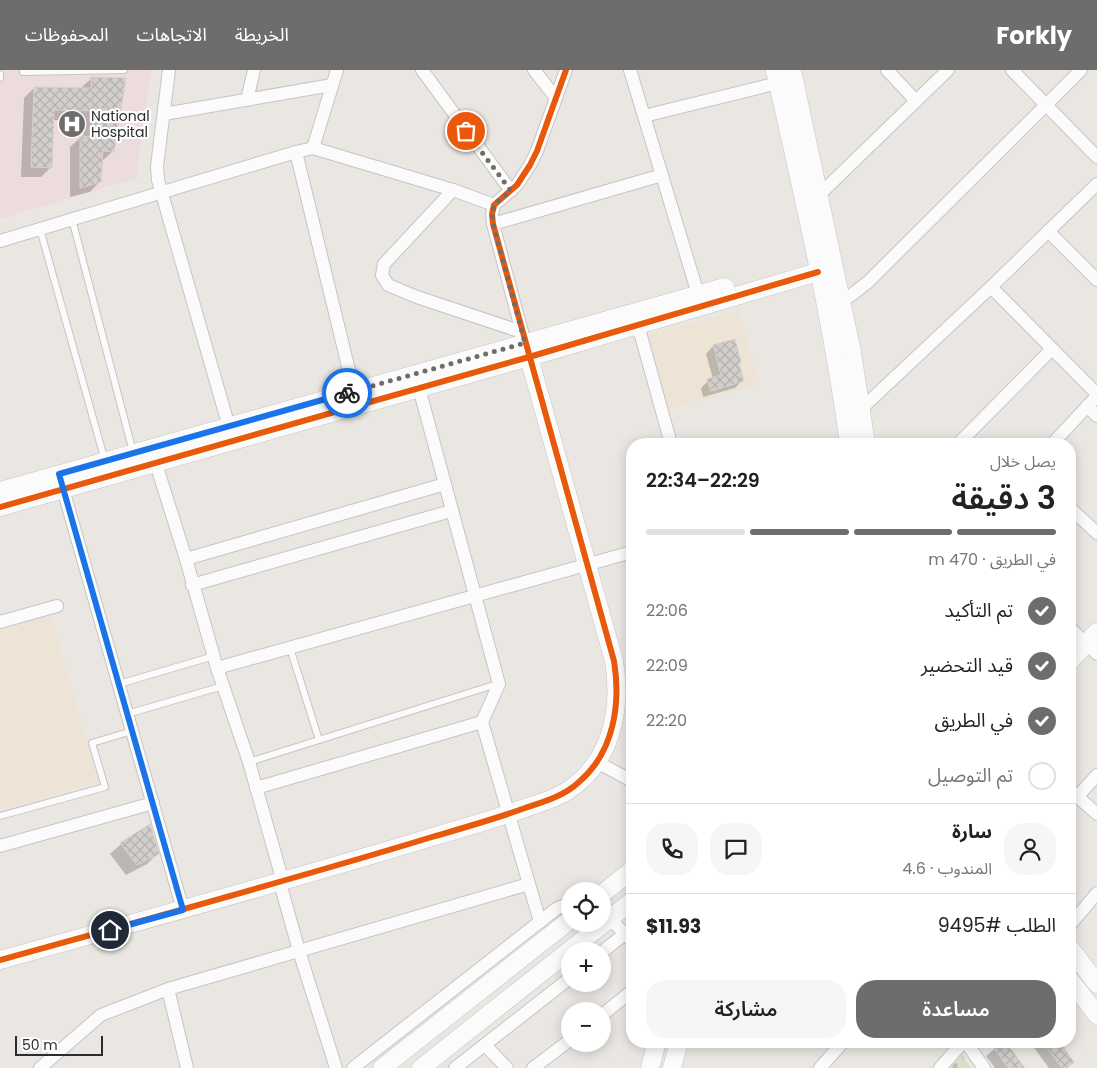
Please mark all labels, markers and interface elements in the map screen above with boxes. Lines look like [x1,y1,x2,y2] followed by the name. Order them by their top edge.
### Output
[996,19,1072,52] text: Forkly
[25,22,109,47] text: المحفوظات
[137,22,207,47] text: الاتجاهات
[235,22,289,47] text: الخريطة
[91,106,150,142] place label: National Hospital
[57,109,87,139] hospital icon: National Hospital
[445,110,487,152] pin
[452,117,480,145] icon: bag
[322,368,372,418] courier
[333,379,361,407] icon: bike
[990,450,1056,473] text: يصل خلال
[646,467,760,494] text: 22:29–22:34
[952,475,1056,520] text: 3 دقيقة
[928,548,1056,571] text: في الطريق · 470 m
[945,597,1013,624] text: تم التأكيد
[1028,597,1056,625] icon: check
[646,599,688,622] text: 22:06
[921,652,1013,679] text: قيد التحضير
[1028,652,1056,680] icon: check
[646,654,688,677] text: 22:09
[935,707,1013,734] text: في الطريق
[1028,707,1056,735] icon: check
[646,709,687,732] text: 22:20
[928,762,1013,789] text: تم التوصيل
[952,818,992,845] text: سارة
[646,823,698,875] button: phone
[710,823,762,875] button: chat
[1004,823,1056,875] button: person
[902,857,992,880] text: المندوب · 4.6
[561,882,611,1052] map controls
[561,882,611,932] button: locate
[89,909,131,951] pin
[938,912,1056,939] text: الطلب #9495
[646,913,701,940] text: $11.93
[96,916,124,944] icon: home
[561,942,611,992] button: +
[646,980,846,1038] button: مشاركة
[856,980,1056,1038] button: مساعدة
[561,1002,611,1052] button: −
[15,1033,102,1056] scale bar
[22,1035,58,1055] text: 50 m

